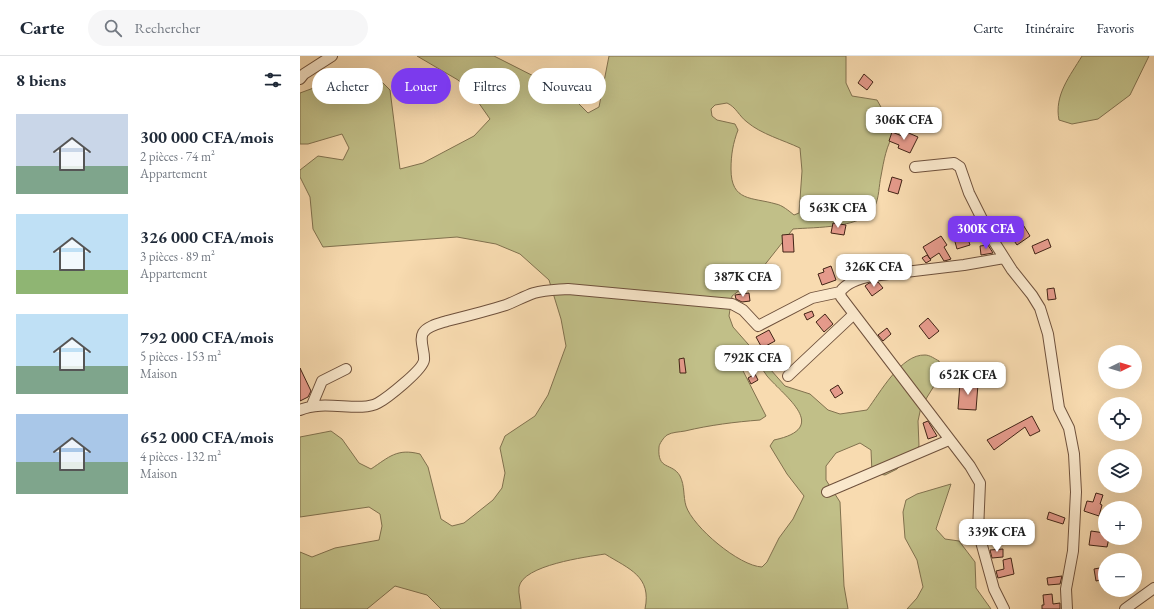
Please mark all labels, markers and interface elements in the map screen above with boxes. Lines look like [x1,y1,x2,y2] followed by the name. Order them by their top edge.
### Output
[88,10,368,46] search box
[20,15,64,40] text: Carte
[102,17,124,39] icon: search
[134,18,200,37] text: Rechercher
[973,19,1003,37] text: Carte
[1025,19,1075,37] text: Itinéraire
[1097,19,1134,37] text: Favoris
[312,68,383,104] chip: Acheter
[391,68,451,104] chip: Louer
[459,68,520,104] chip: Filtres
[528,68,606,104] chip: Nouveau
[16,69,66,91] text: 8 biens
[262,69,284,91] icon: filters
[863,107,945,141] pin: 306K CFA
[875,111,933,128] text: 306K CFA
[140,126,274,148] text: 300 000 CFA/mois
[48,130,96,178] icon: home
[140,148,215,165] text: 2 pièces · 74 m²
[140,165,207,182] text: Appartement
[797,195,879,229] pin: 563K CFA
[809,199,867,216] text: 563K CFA
[945,216,1027,250] pin: 300K CFA
[957,220,1015,237] text: 300K CFA
[140,226,274,248] text: 326 000 CFA/mois
[48,230,96,278] icon: home
[140,248,215,265] text: 3 pièces · 89 m²
[833,254,915,288] pin: 326K CFA
[845,258,903,275] text: 326K CFA
[702,264,784,298] pin: 387K CFA
[140,265,207,282] text: Appartement
[714,268,772,285] text: 387K CFA
[140,326,274,348] text: 792 000 CFA/mois
[48,330,96,378] icon: home
[712,345,794,379] pin: 792K CFA
[1098,345,1142,389] north arrow
[1098,345,1142,597] map controls
[140,348,221,365] text: 5 pièces · 153 m²
[724,349,782,366] text: 792K CFA
[927,362,1009,396] pin: 652K CFA
[140,365,177,382] text: Maison
[939,366,997,383] text: 652K CFA
[1098,397,1142,441] button: locate
[140,426,274,448] text: 652 000 CFA/mois
[48,430,96,478] icon: home
[140,448,221,465] text: 4 pièces · 132 m²
[1098,449,1142,493] button: layers
[140,465,177,482] text: Maison
[1098,501,1142,545] button: +
[956,519,1038,553] pin: 339K CFA
[968,523,1026,540] text: 339K CFA
[1098,553,1142,597] button: −

